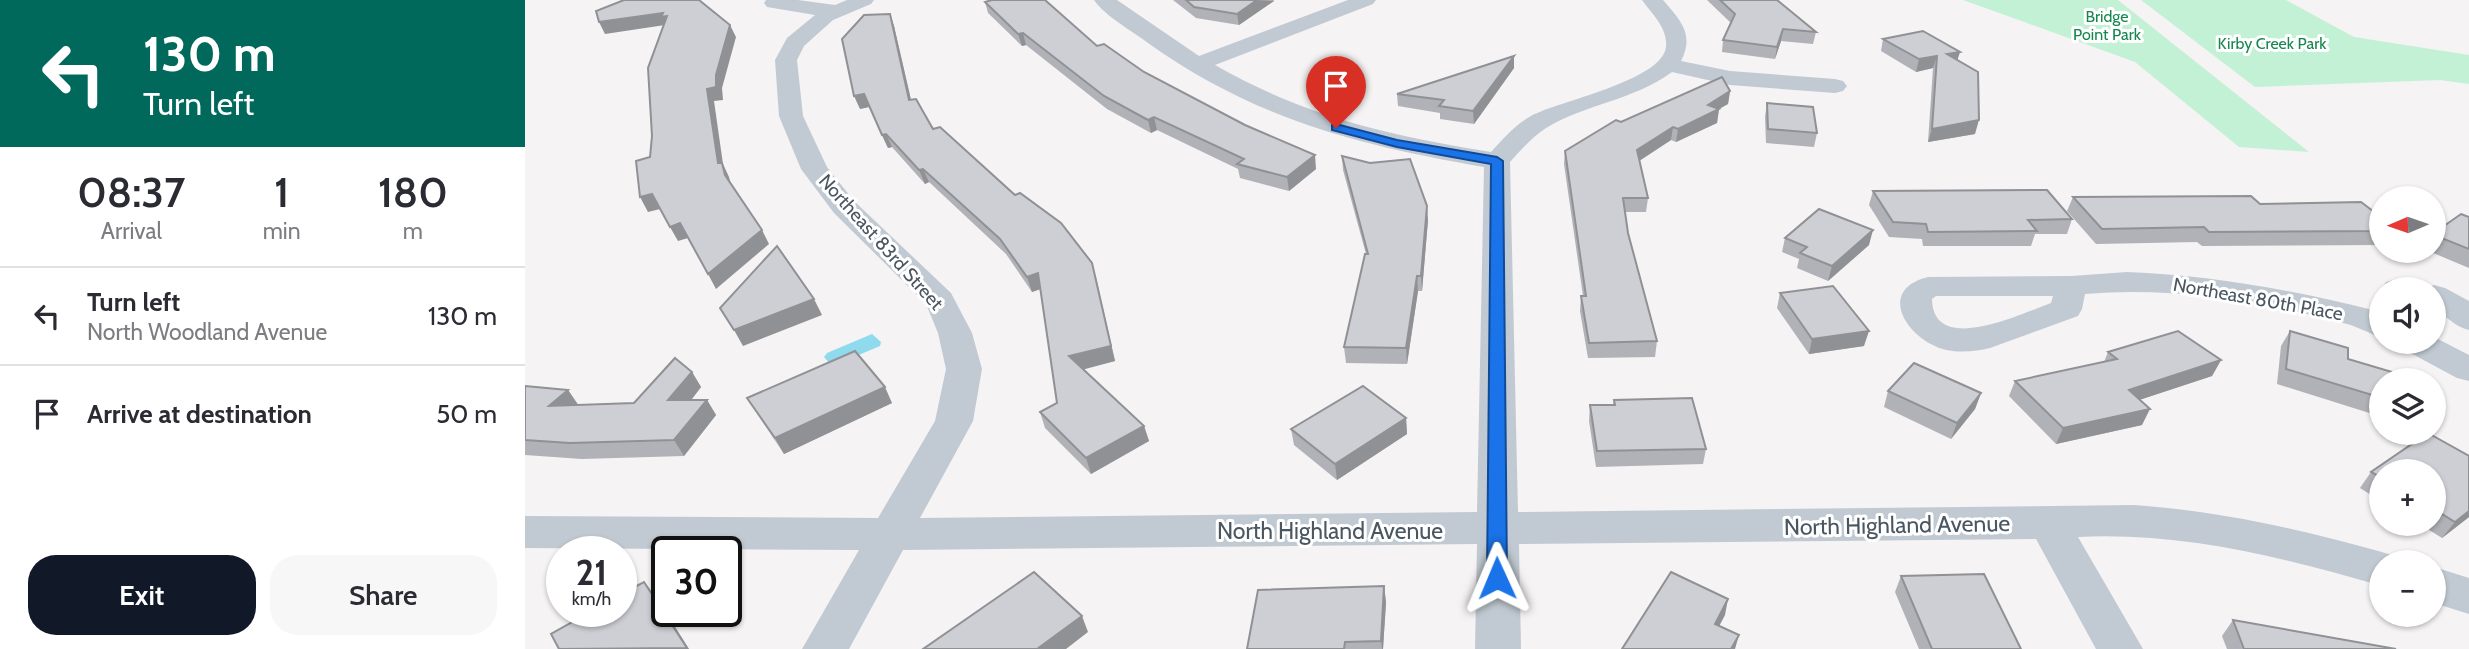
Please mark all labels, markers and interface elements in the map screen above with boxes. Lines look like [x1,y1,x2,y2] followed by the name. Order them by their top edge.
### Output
[2073,7,2142,44] park label: Bridge Point Park
[143,24,276,83] text: 130 m
[28,28,119,119] icon: left
[2218,34,2327,53] park label: Kirby Creek Park
[1306,56,1366,128] pin
[1317,67,1355,105] icon: arrive
[143,84,254,123] text: Turn left
[77,166,185,218] text: 08:37
[274,166,289,218] text: 1
[378,166,448,218] text: 180
[814,169,948,315] street label: Northeast 83rd Street
[2369,186,2447,262] north arrow
[2369,186,2446,627] map controls
[101,217,162,245] text: Arrival
[263,217,301,245] text: min
[403,217,423,245] text: m
[2171,273,2345,325] street label: Northeast 80th Place
[2369,277,2446,354] button: sound
[87,286,180,318] text: Turn left
[28,297,66,335] icon: left
[428,300,497,332] text: 130 m
[87,318,327,346] text: North Woodland Avenue
[2369,368,2446,445] button: layers
[28,395,66,433] icon: arrive
[87,398,312,430] text: Arrive at destination
[436,398,497,430] text: 50 m
[2369,459,2446,536] button: +
[1784,509,2011,541] street label: North Highland Avenue
[1217,517,1443,545] street label: North Highland Avenue
[651,536,742,627] speed limit sign: 30
[1460,541,1534,615] position arrow
[2369,550,2446,627] button: −
[576,551,607,594] text: 21
[28,555,256,635] button: Exit
[270,555,497,635] button: Share
[572,588,611,610] text: km/h

